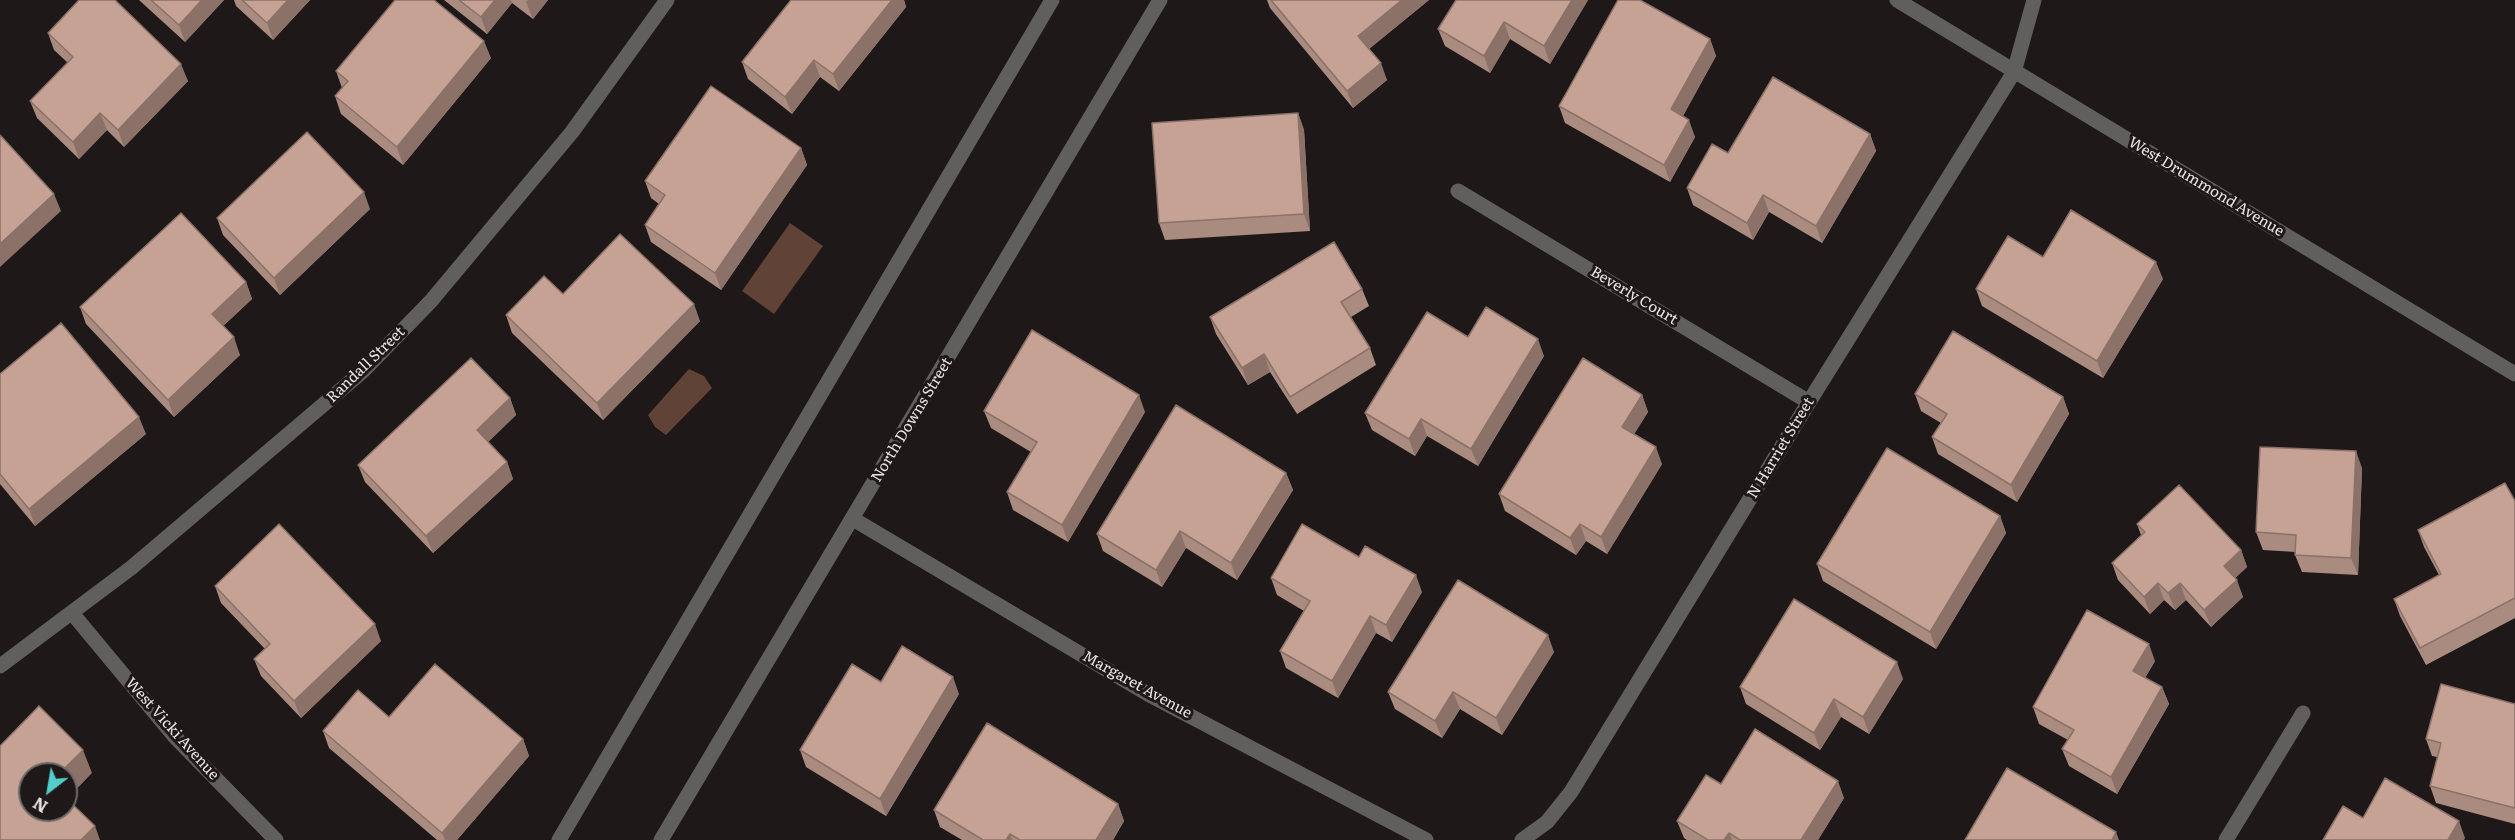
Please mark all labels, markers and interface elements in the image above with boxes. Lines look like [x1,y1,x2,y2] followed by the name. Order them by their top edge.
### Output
[2125,133,2287,241] street label: West Drummond Avenue
[1587,263,1681,329] street label: Beverly Court
[323,323,409,407] street label: Randall Street
[868,355,956,485] street label: North Downs Street
[1744,394,1818,502] street label: N Harriet Street
[1079,648,1195,722] street label: Margaret Avenue
[121,674,223,784] street label: West Vicki Avenue
[18,762,78,822] north arrow
[28,792,52,819] text: N

